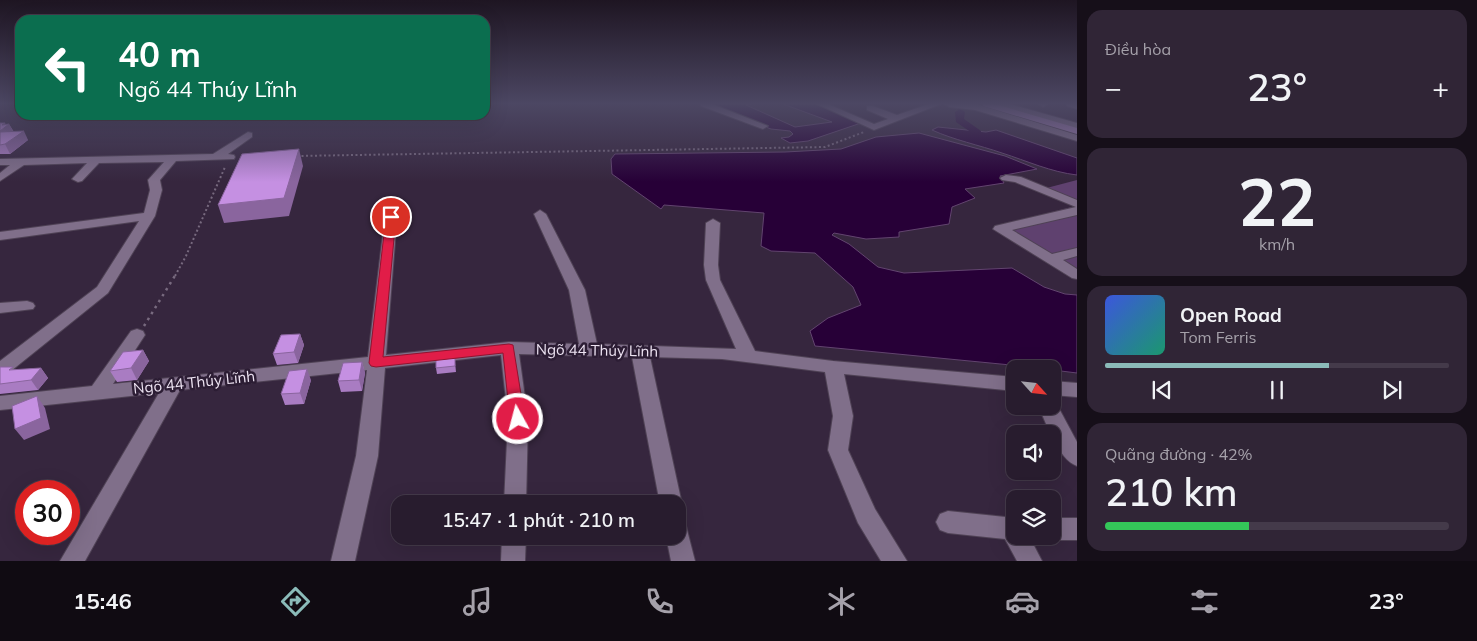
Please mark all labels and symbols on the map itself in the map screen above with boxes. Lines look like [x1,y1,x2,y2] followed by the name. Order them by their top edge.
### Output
[370,196,412,238] pin
[536,339,658,361] street label: Ngõ 44 Thúy Lĩnh
[1006,360,1061,415] north arrow
[132,366,256,398] street label: Ngõ 44 Thúy Lĩnh
[491,392,543,444] position arrow
[15,480,80,545] speed limit sign: 30

